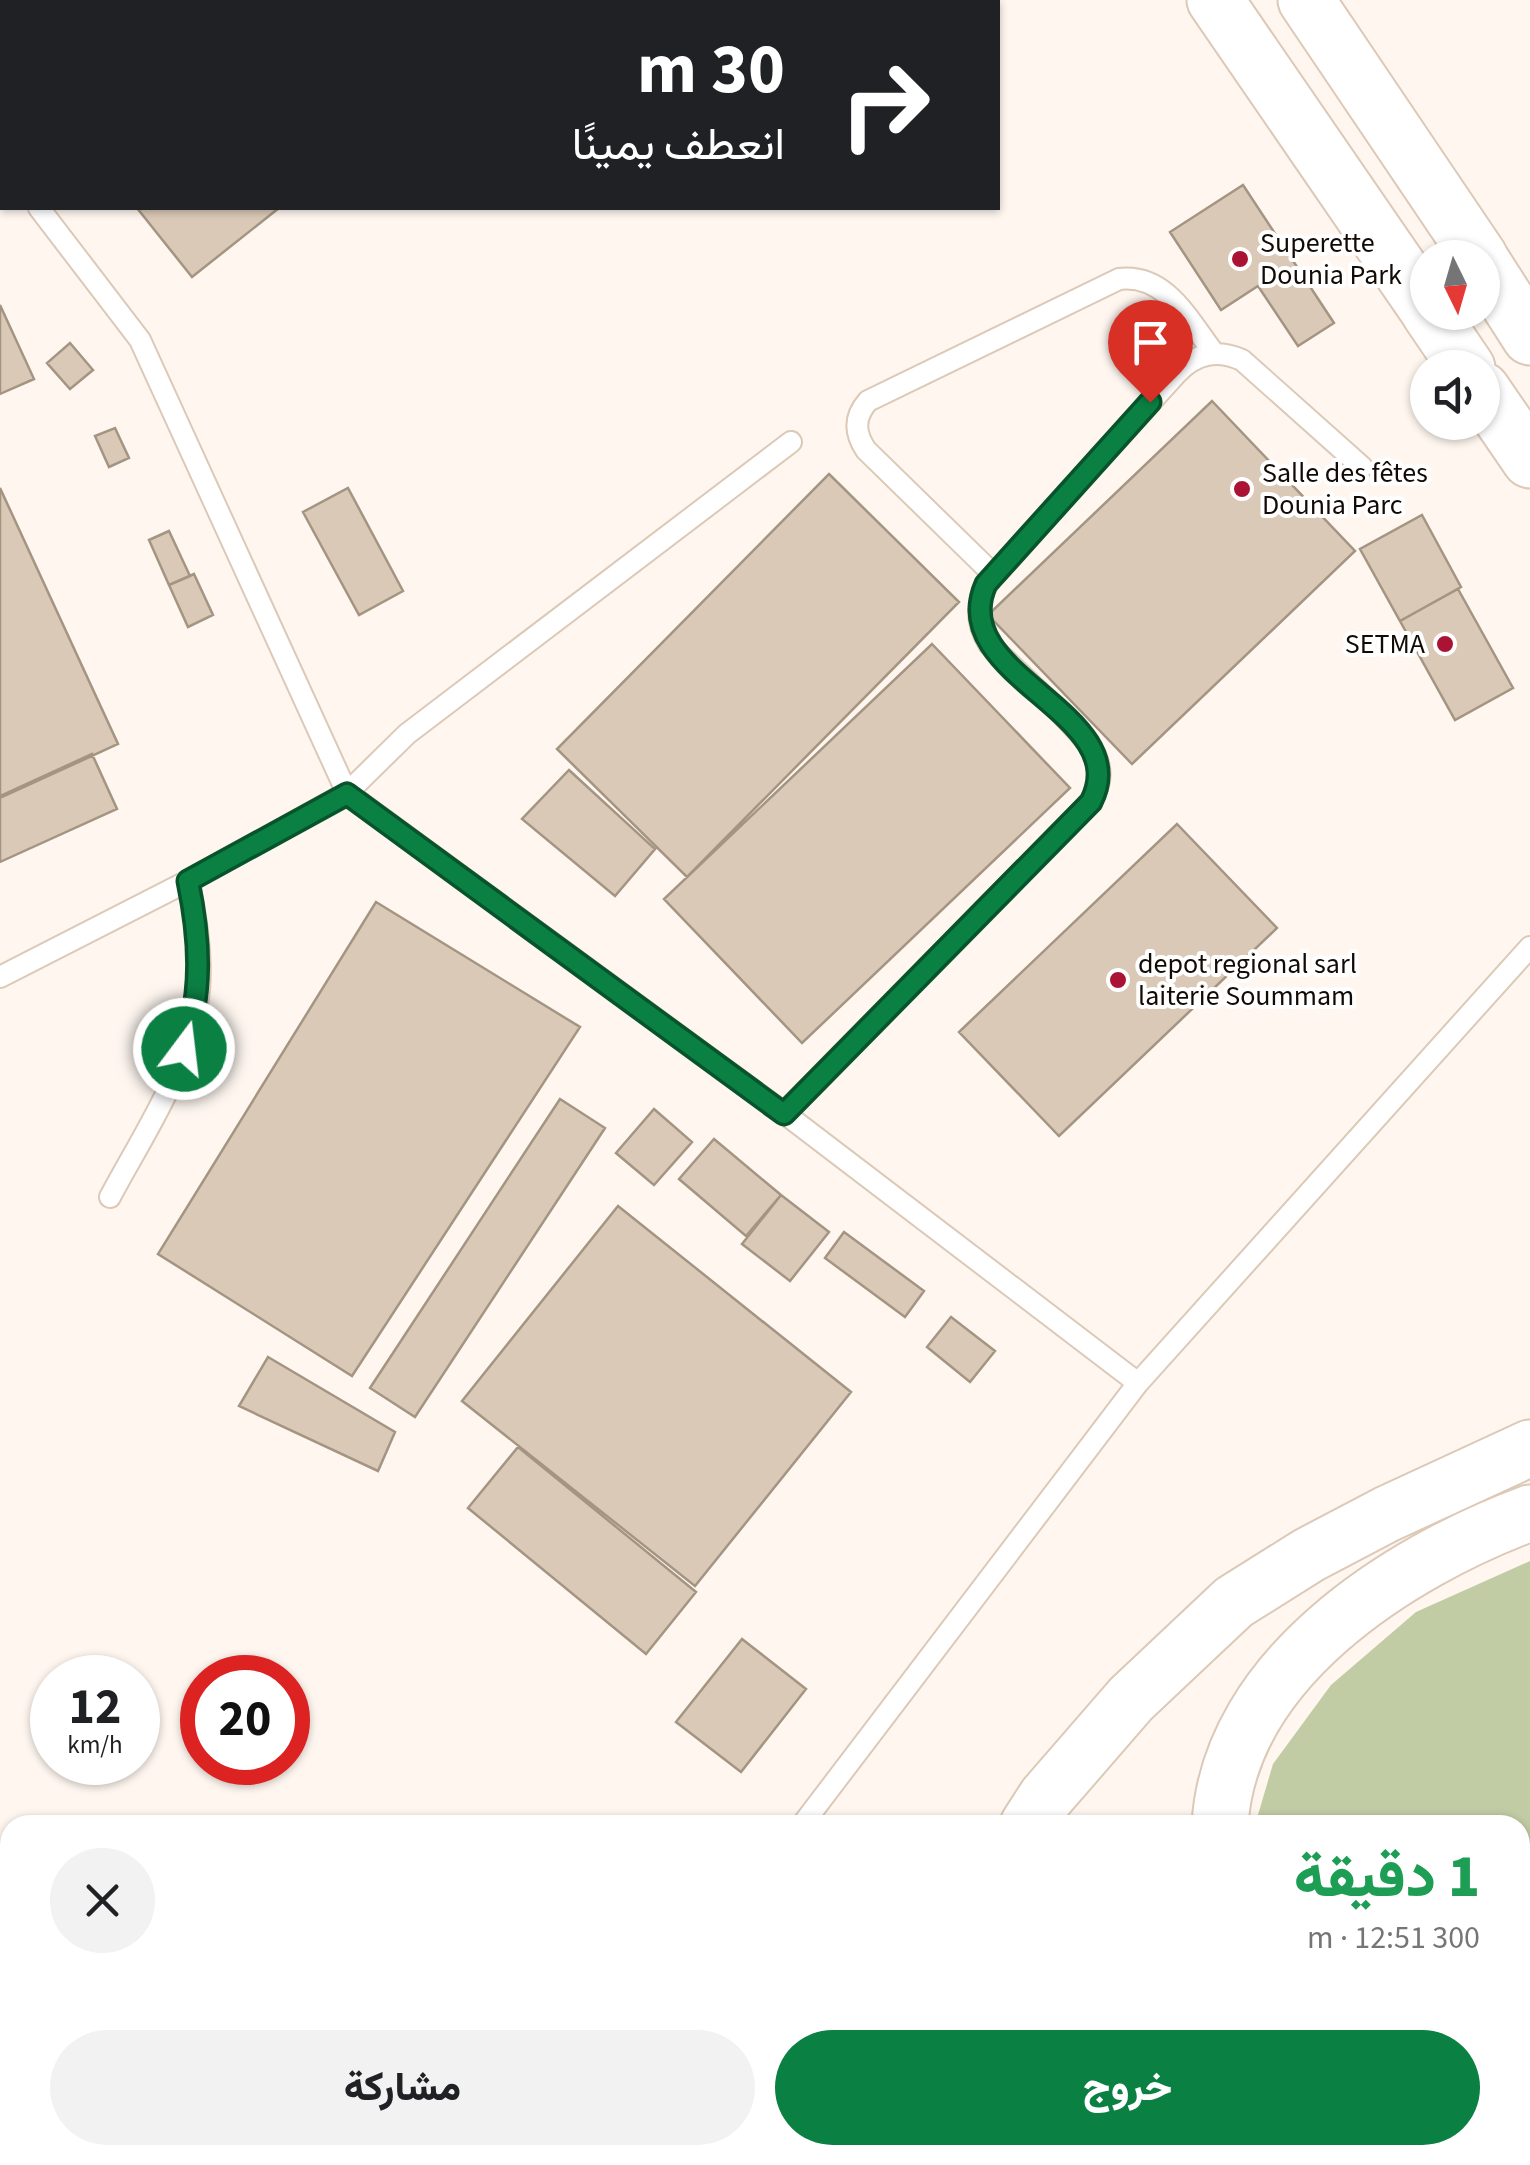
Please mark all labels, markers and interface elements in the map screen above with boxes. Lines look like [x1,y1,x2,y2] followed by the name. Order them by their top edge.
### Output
[637,20,785,120] text: 30 m
[820,40,950,170] icon: right
[572,113,785,177] text: انعطف يمينًا
[1260,223,1402,295] place label: Superette Dounia Park
[1410,240,1500,330] north arrow
[1410,240,1500,440] map controls
[1229,248,1251,270] marker: Superette Dounia Park
[1108,300,1193,403] pin
[1123,315,1178,370] icon: arrive
[1410,350,1500,440] button: sound
[1262,453,1428,525] place label: Salle des fêtes Dounia Parc
[1231,478,1253,500] marker: Salle des fêtes Dounia Parc
[1345,624,1426,664] place label: SETMA
[1434,633,1456,655] marker: SETMA
[1138,944,1357,1016] place label: depot regional sarl laiterie Soummam
[1107,969,1129,991] marker: depot regional sarl laiterie Soummam
[132,997,236,1101] position arrow
[180,1655,310,1785] speed limit sign: 20
[69,1672,121,1743] text: 12
[67,1727,123,1763] text: km/h
[1294,1835,1480,1920] text: 1 دقيقة
[50,1848,155,1953] button: close
[1307,1915,1480,1961] text: 300 m · 12:51
[50,2030,755,2145] button: مشاركة
[775,2030,1480,2145] button: خروج

